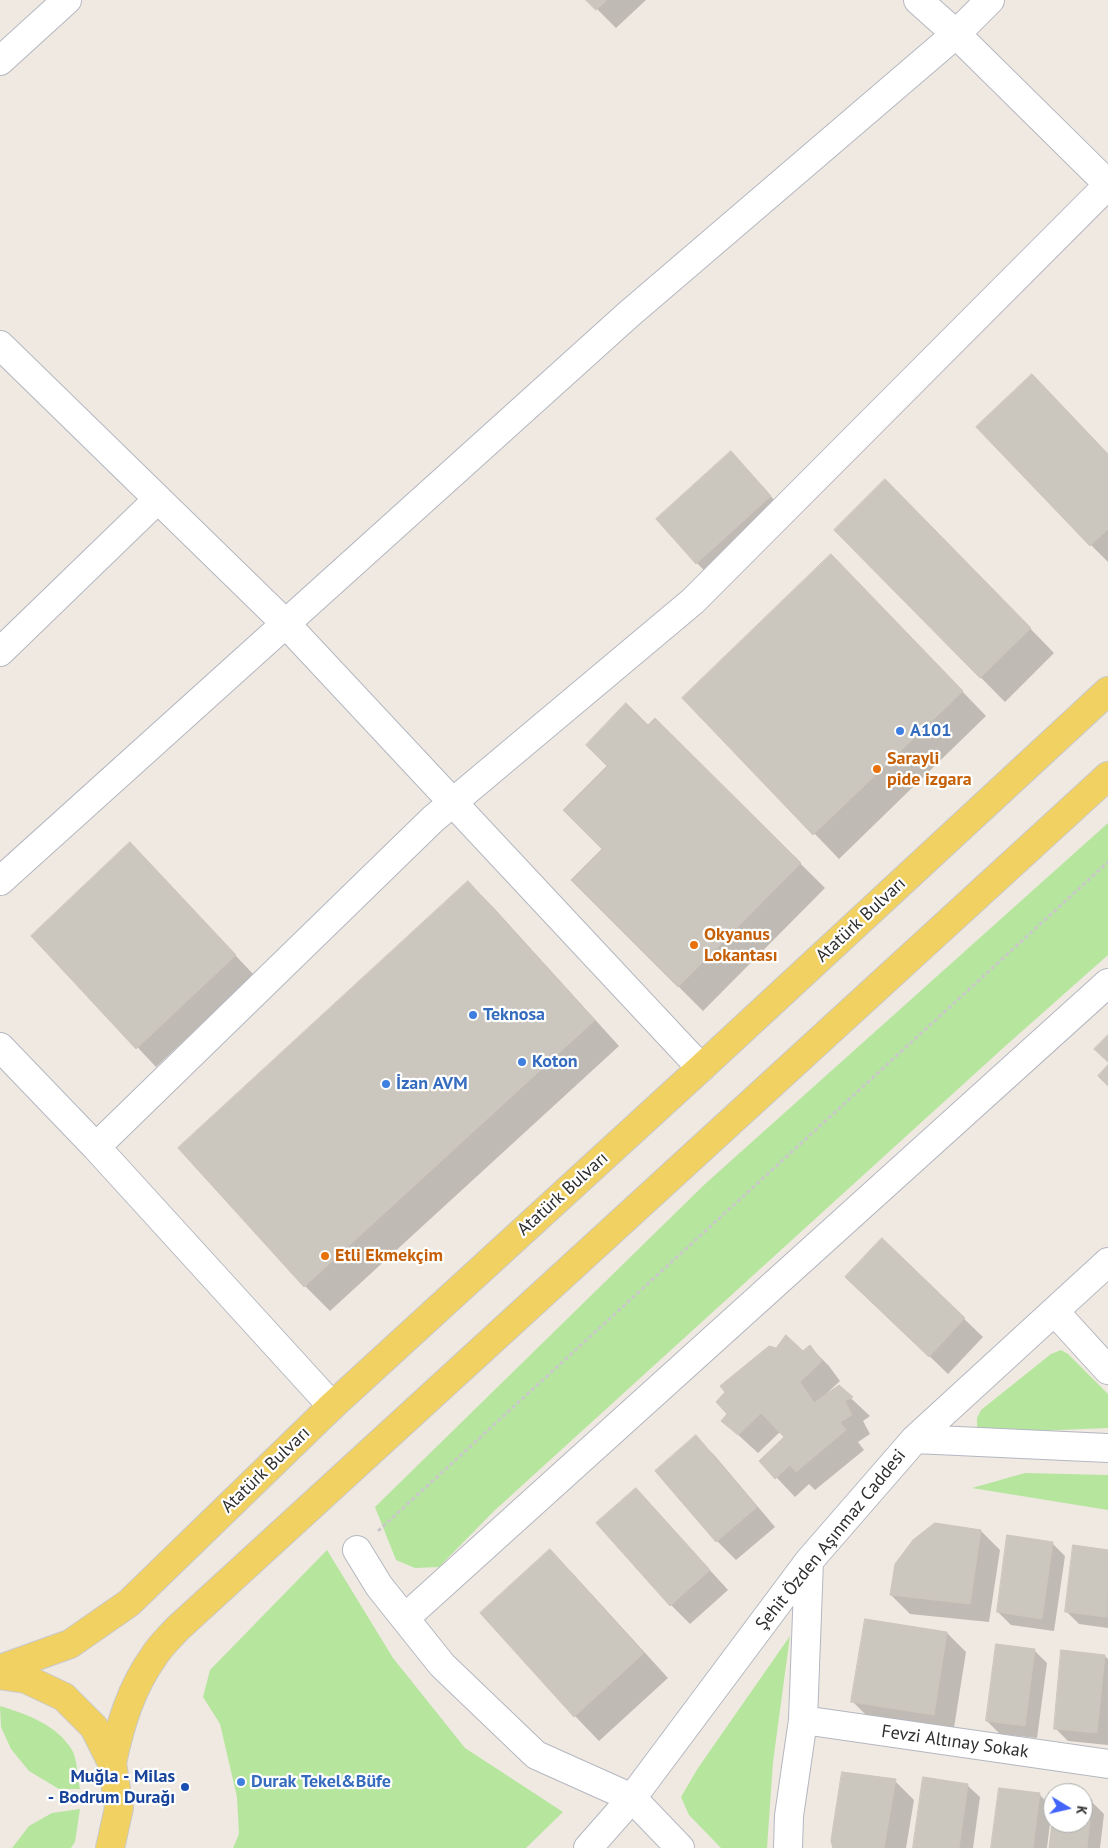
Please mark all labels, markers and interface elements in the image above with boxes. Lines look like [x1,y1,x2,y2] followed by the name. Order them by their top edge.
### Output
[910,720,952,742] place label: A101
[894,725,906,737] marker: A101
[887,748,972,791] place label: Sarayli pide izgara
[871,763,883,775] marker: Sarayli pide izgara
[812,873,910,967] street label: Atatürk Bulvarı
[704,924,778,966] place label: Okyanus Lokantası
[688,939,700,951] marker: Okyanus Lokantası
[483,1004,545,1026] place label: Teknosa
[467,1009,479,1021] marker: Teknosa
[532,1051,578,1073] place label: Koton
[516,1056,528,1068] marker: Koton
[396,1073,468,1095] place label: İzan AVM
[380,1078,392,1090] marker: İzan AVM
[513,1148,613,1240] street label: Atatürk Bulvarı
[335,1245,443,1267] place label: Etli Ekmekçim
[319,1250,331,1262] marker: Etli Ekmekçim
[217,1422,315,1518] street label: Atatürk Bulvarı
[751,1445,911,1635] street label: Şehit Özden Aşınmaz Caddesi
[880,1721,1030,1763] street label: Fevzi Altınay Sokak
[48,1766,175,1808] place label: Muğla - Milas - Bodrum Durağı
[251,1771,391,1793] place label: Durak Tekel&Büfe
[235,1776,247,1788] marker: Durak Tekel&Büfe
[179,1781,191,1793] marker: Muğla - Milas - Bodrum Durağı
[1043,1783,1093,1833] north arrow
[1072,1804,1091,1816] text: K

